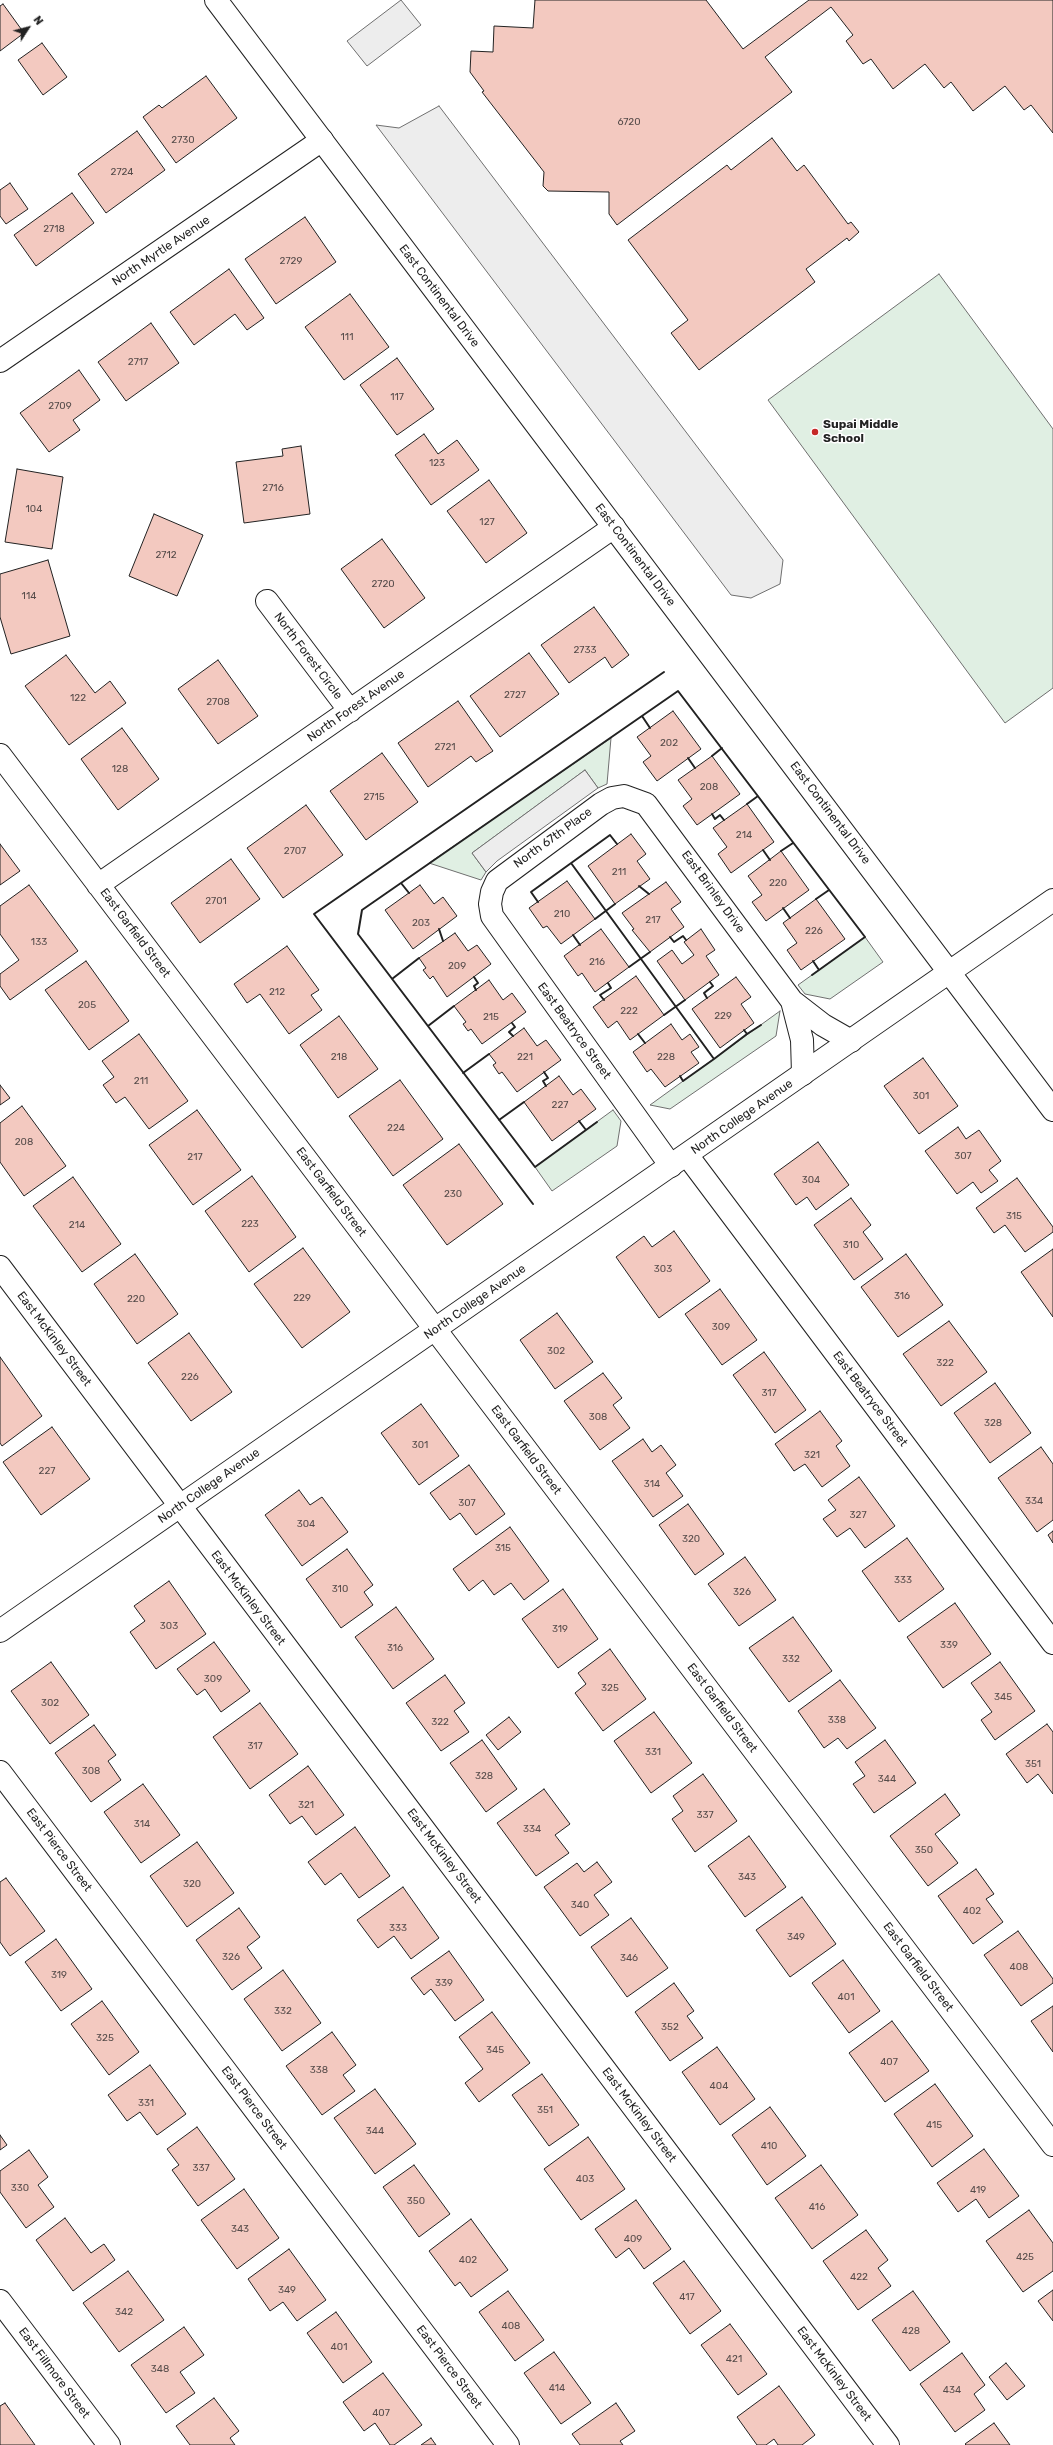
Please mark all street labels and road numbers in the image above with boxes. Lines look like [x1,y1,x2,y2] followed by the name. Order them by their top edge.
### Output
[109,213,213,289] street label: North Myrtle Avenue
[396,242,482,350] street label: East Continental Drive
[592,501,678,609] street label: East Continental Drive
[271,610,345,702] street label: North Forest Circle
[305,667,407,745] street label: North Forest Avenue
[787,759,873,867] street label: East Continental Drive
[511,805,595,871] street label: North 67th Place
[678,848,748,936] street label: East Brinley Drive
[97,886,173,980] street label: East Garfield Street
[534,980,614,1082] street label: East Beatryce Street
[688,1076,796,1158] street label: North College Avenue
[293,1145,369,1239] street label: East Garfield Street
[421,1261,529,1343] street label: North College Avenue
[14,1289,94,1389] street label: East McKinley Street
[829,1349,911,1449] street label: East Beatryce Street
[488,1403,564,1497] street label: East Garfield Street
[155,1445,263,1527] street label: North College Avenue
[208,1548,288,1648] street label: East McKinley Street
[684,1661,760,1755] street label: East Garfield Street
[23,1806,95,1894] street label: East Pierce Street
[404,1806,484,1906] street label: East McKinley Street
[880,1920,956,2014] street label: East Garfield Street
[218,2064,290,2152] street label: East Pierce Street
[599,2065,679,2165] street label: East McKinley Street
[413,2323,485,2411] street label: East Pierce Street
[794,2324,874,2424] street label: East McKinley Street
[15,2325,93,2421] street label: East Fillmore Street

